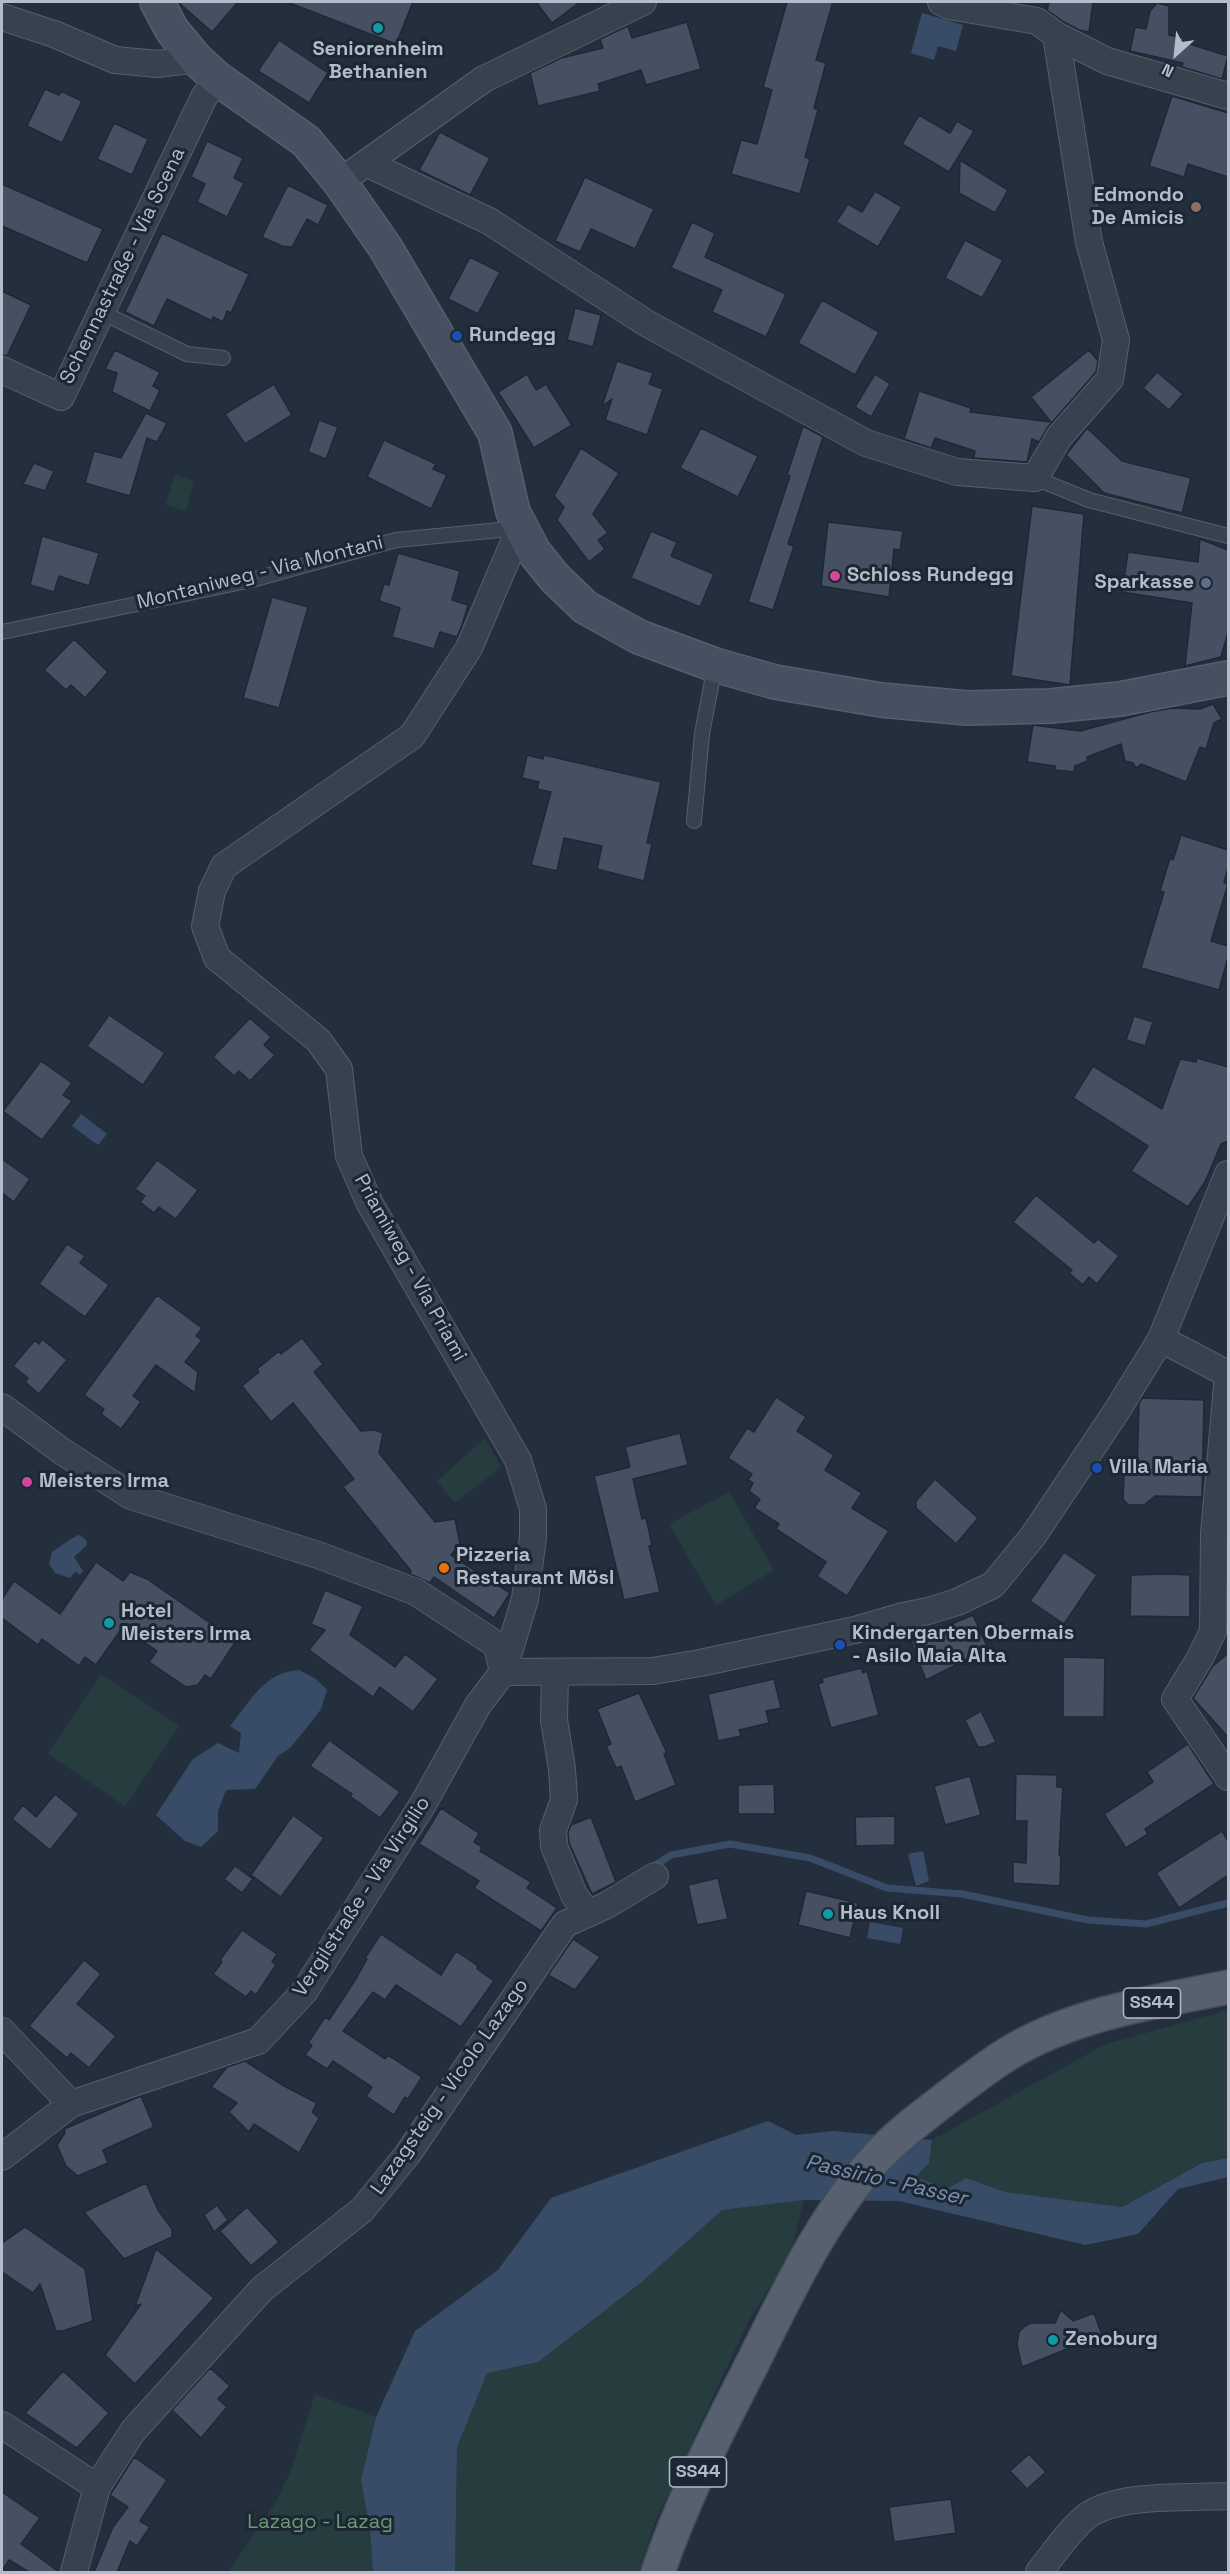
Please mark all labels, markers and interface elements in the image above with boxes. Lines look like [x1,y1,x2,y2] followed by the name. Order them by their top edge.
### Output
[371,21,385,35] marker: Seniorenheim Bethanien
[1146,24,1206,84] north arrow
[312,38,444,85] place label: Seniorenheim Bethanien
[1158,59,1177,82] text: N
[55,144,191,388] street label: Schennastraße - Via Scena
[1091,184,1184,231] place label: Edmondo De Amicis
[1189,200,1203,214] marker: Edmondo De Amicis
[469,324,556,348] place label: Rundegg
[450,329,464,343] marker: Rundegg
[135,531,385,615] street label: Montaniweg - Via Montani
[847,564,1014,588] place label: Schloss Rundegg
[828,569,842,583] marker: Schloss Rundegg
[1095,571,1194,595] place label: Sparkasse
[1199,576,1213,590] marker: Sparkasse
[349,1170,471,1366] street label: Priamiweg - Via Priami
[1109,1456,1208,1480] place label: Villa Maria
[1090,1461,1104,1475] marker: Villa Maria
[39,1470,169,1494] place label: Meisters Irma
[20,1475,34,1489] marker: Meisters Irma
[456,1544,614,1591] place label: Pizzeria Restaurant Mösl
[437,1561,451,1575] marker: Pizzeria Restaurant Mösl
[121,1600,251,1647] place label: Hotel Meisters Irma
[102,1616,116,1630] marker: Hotel Meisters Irma
[852,1622,1074,1669] place label: Kindergarten Obermais - Asilo Maia Alta
[833,1638,847,1652] marker: Kindergarten Obermais - Asilo Maia Alta
[288,1793,436,2001] street label: Vergilstraße - Via Virgilio
[840,1902,940,1926] place label: Haus Knoll
[821,1907,835,1921] marker: Haus Knoll
[366,1974,534,2200] street label: Lazagsteig - Vicolo Lazago
[1124,1988,1180,2018] road number: SS44
[803,2150,969,2212] water label: Passirio - Passer
[1065,2328,1158,2352] place label: Zenoburg
[1046,2333,1060,2347] marker: Zenoburg
[670,2457,726,2487] road number: SS44
[247,2511,393,2535] park label: Lazago - Lazag

